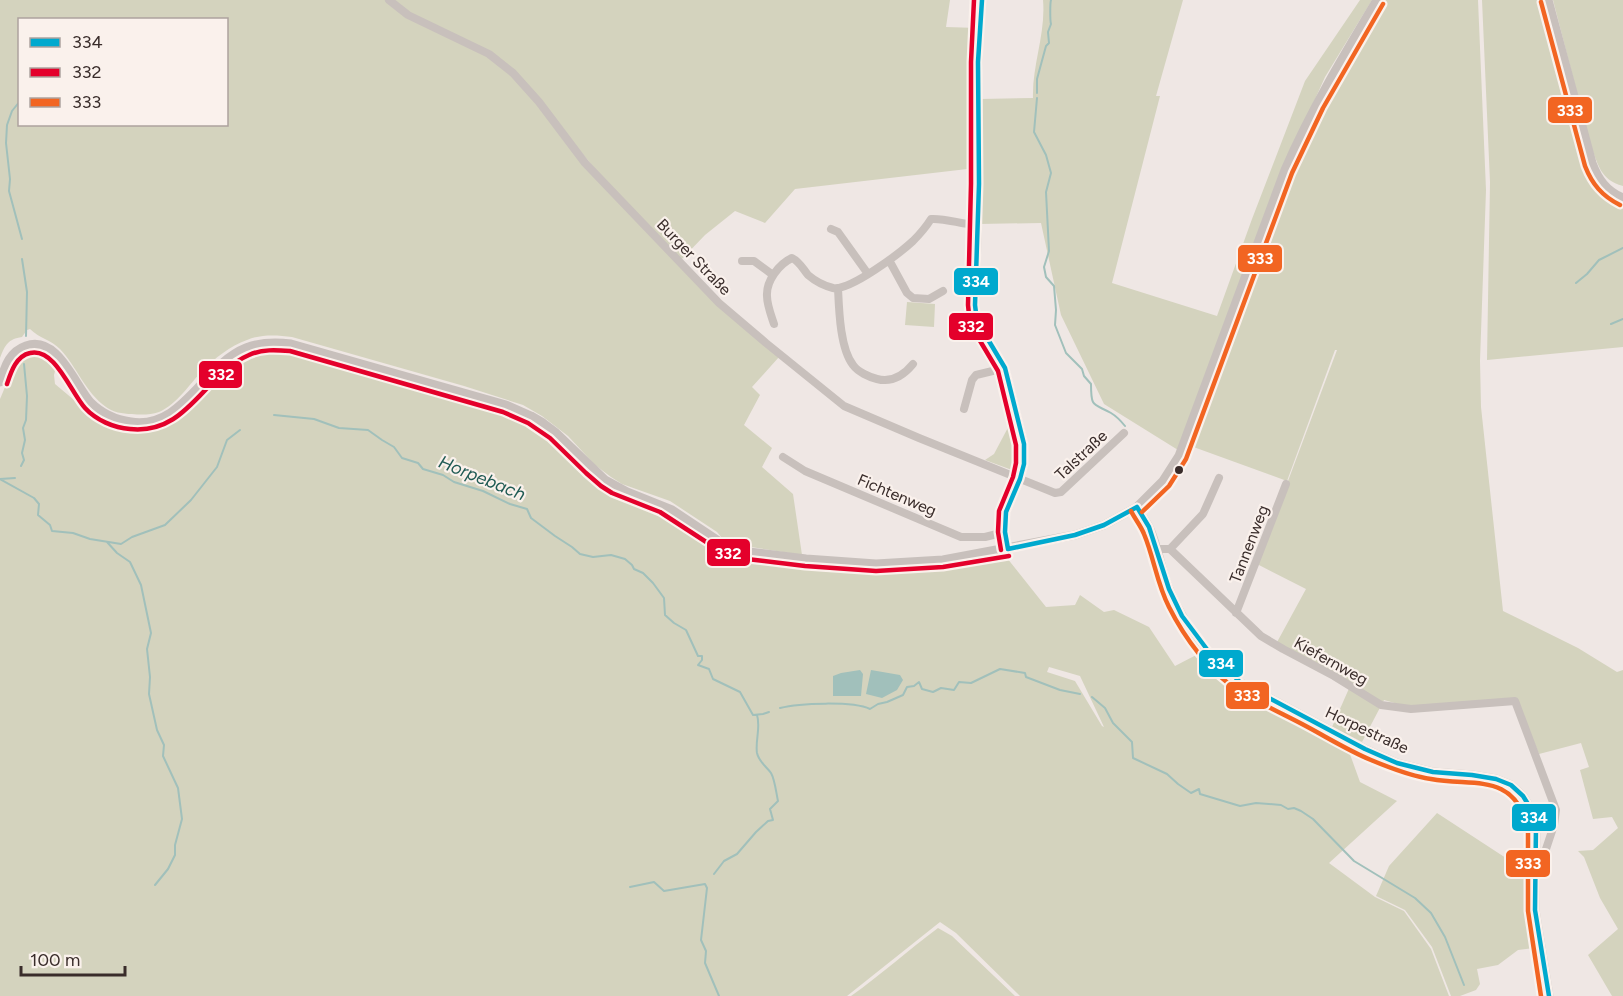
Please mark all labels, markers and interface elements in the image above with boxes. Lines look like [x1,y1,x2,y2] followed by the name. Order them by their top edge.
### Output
[18,18,228,126] legend
[72,31,103,53] text: 334
[72,61,102,83] text: 332
[72,91,101,113] text: 333
[1547,96,1593,124] line badge: 333
[1557,101,1583,120] text: 333
[653,215,735,299] street label: Burger Straße
[1237,244,1283,273] line badge: 333
[1247,249,1273,268] text: 333
[953,267,999,296] line badge: 334
[962,272,990,291] text: 334
[948,312,994,341] line badge: 332
[957,317,985,336] text: 332
[198,360,243,389] line badge: 332
[207,365,235,384] text: 332
[1051,426,1111,484] street label: Talstraße
[435,451,529,505] water label: Horpebach
[1173,464,1185,476] unlabelled marker
[855,470,939,520] street label: Fichtenweg
[1225,502,1273,586] street label: Tannenweg
[706,538,751,567] line badge: 332
[714,544,742,563] text: 332
[1291,633,1371,689] street label: Kiefernweg
[1198,649,1244,678] line badge: 334
[1207,654,1235,673] text: 334
[1225,681,1270,710] line badge: 333
[1234,686,1260,705] text: 333
[1322,702,1412,758] street label: Horpestraße
[1511,803,1557,832] line badge: 334
[1520,808,1548,827] text: 334
[1505,849,1551,878] line badge: 333
[1515,854,1541,873] text: 333
[21,939,124,977] scale bar
[30,949,80,971] text: 100 m

